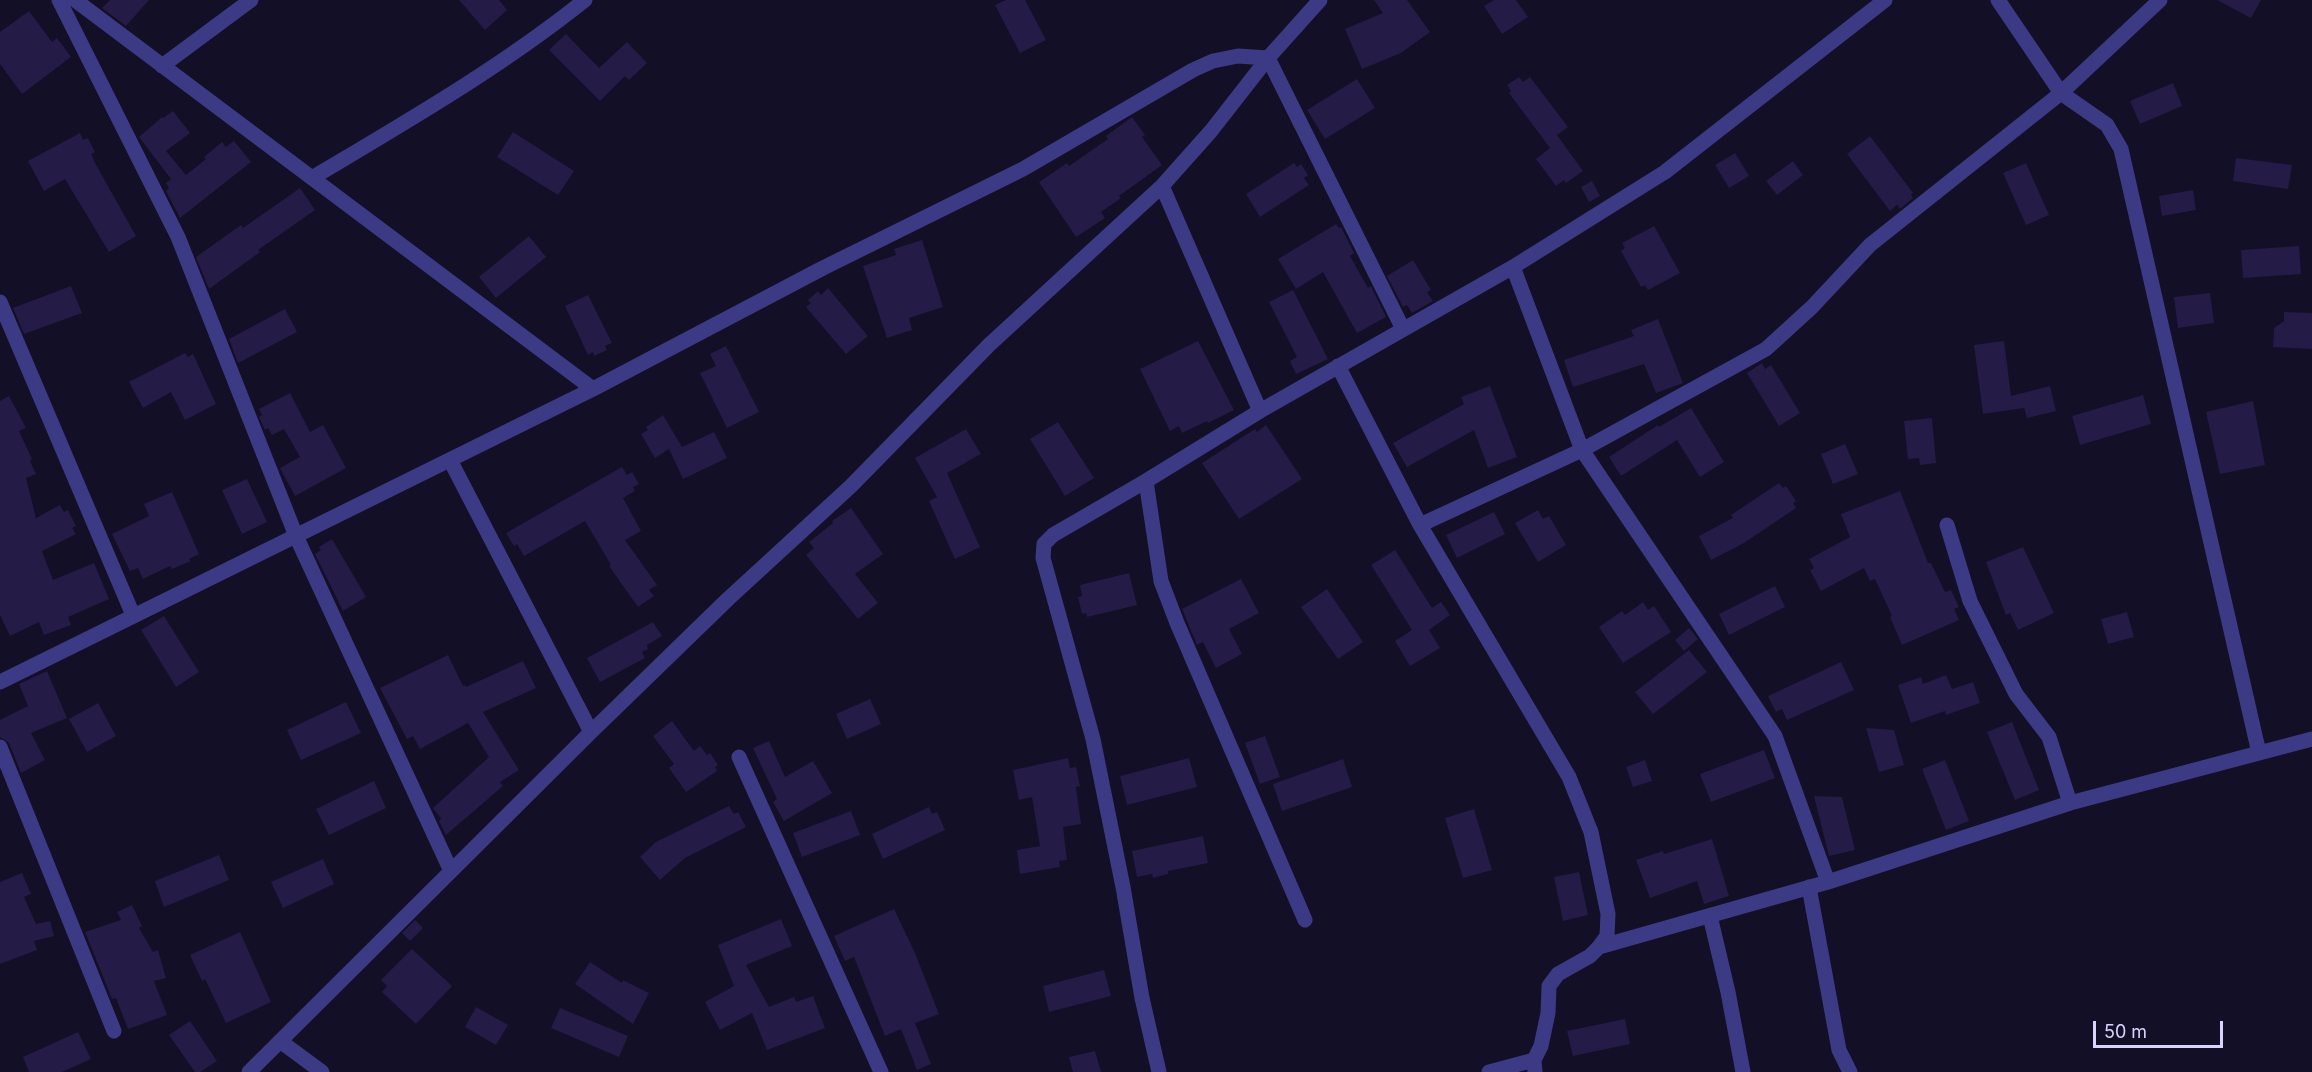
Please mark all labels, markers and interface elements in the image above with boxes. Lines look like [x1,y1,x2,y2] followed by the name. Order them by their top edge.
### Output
[2096,1009,2226,1047] scale bar
[2104,1021,2147,1042] text: 50 m

